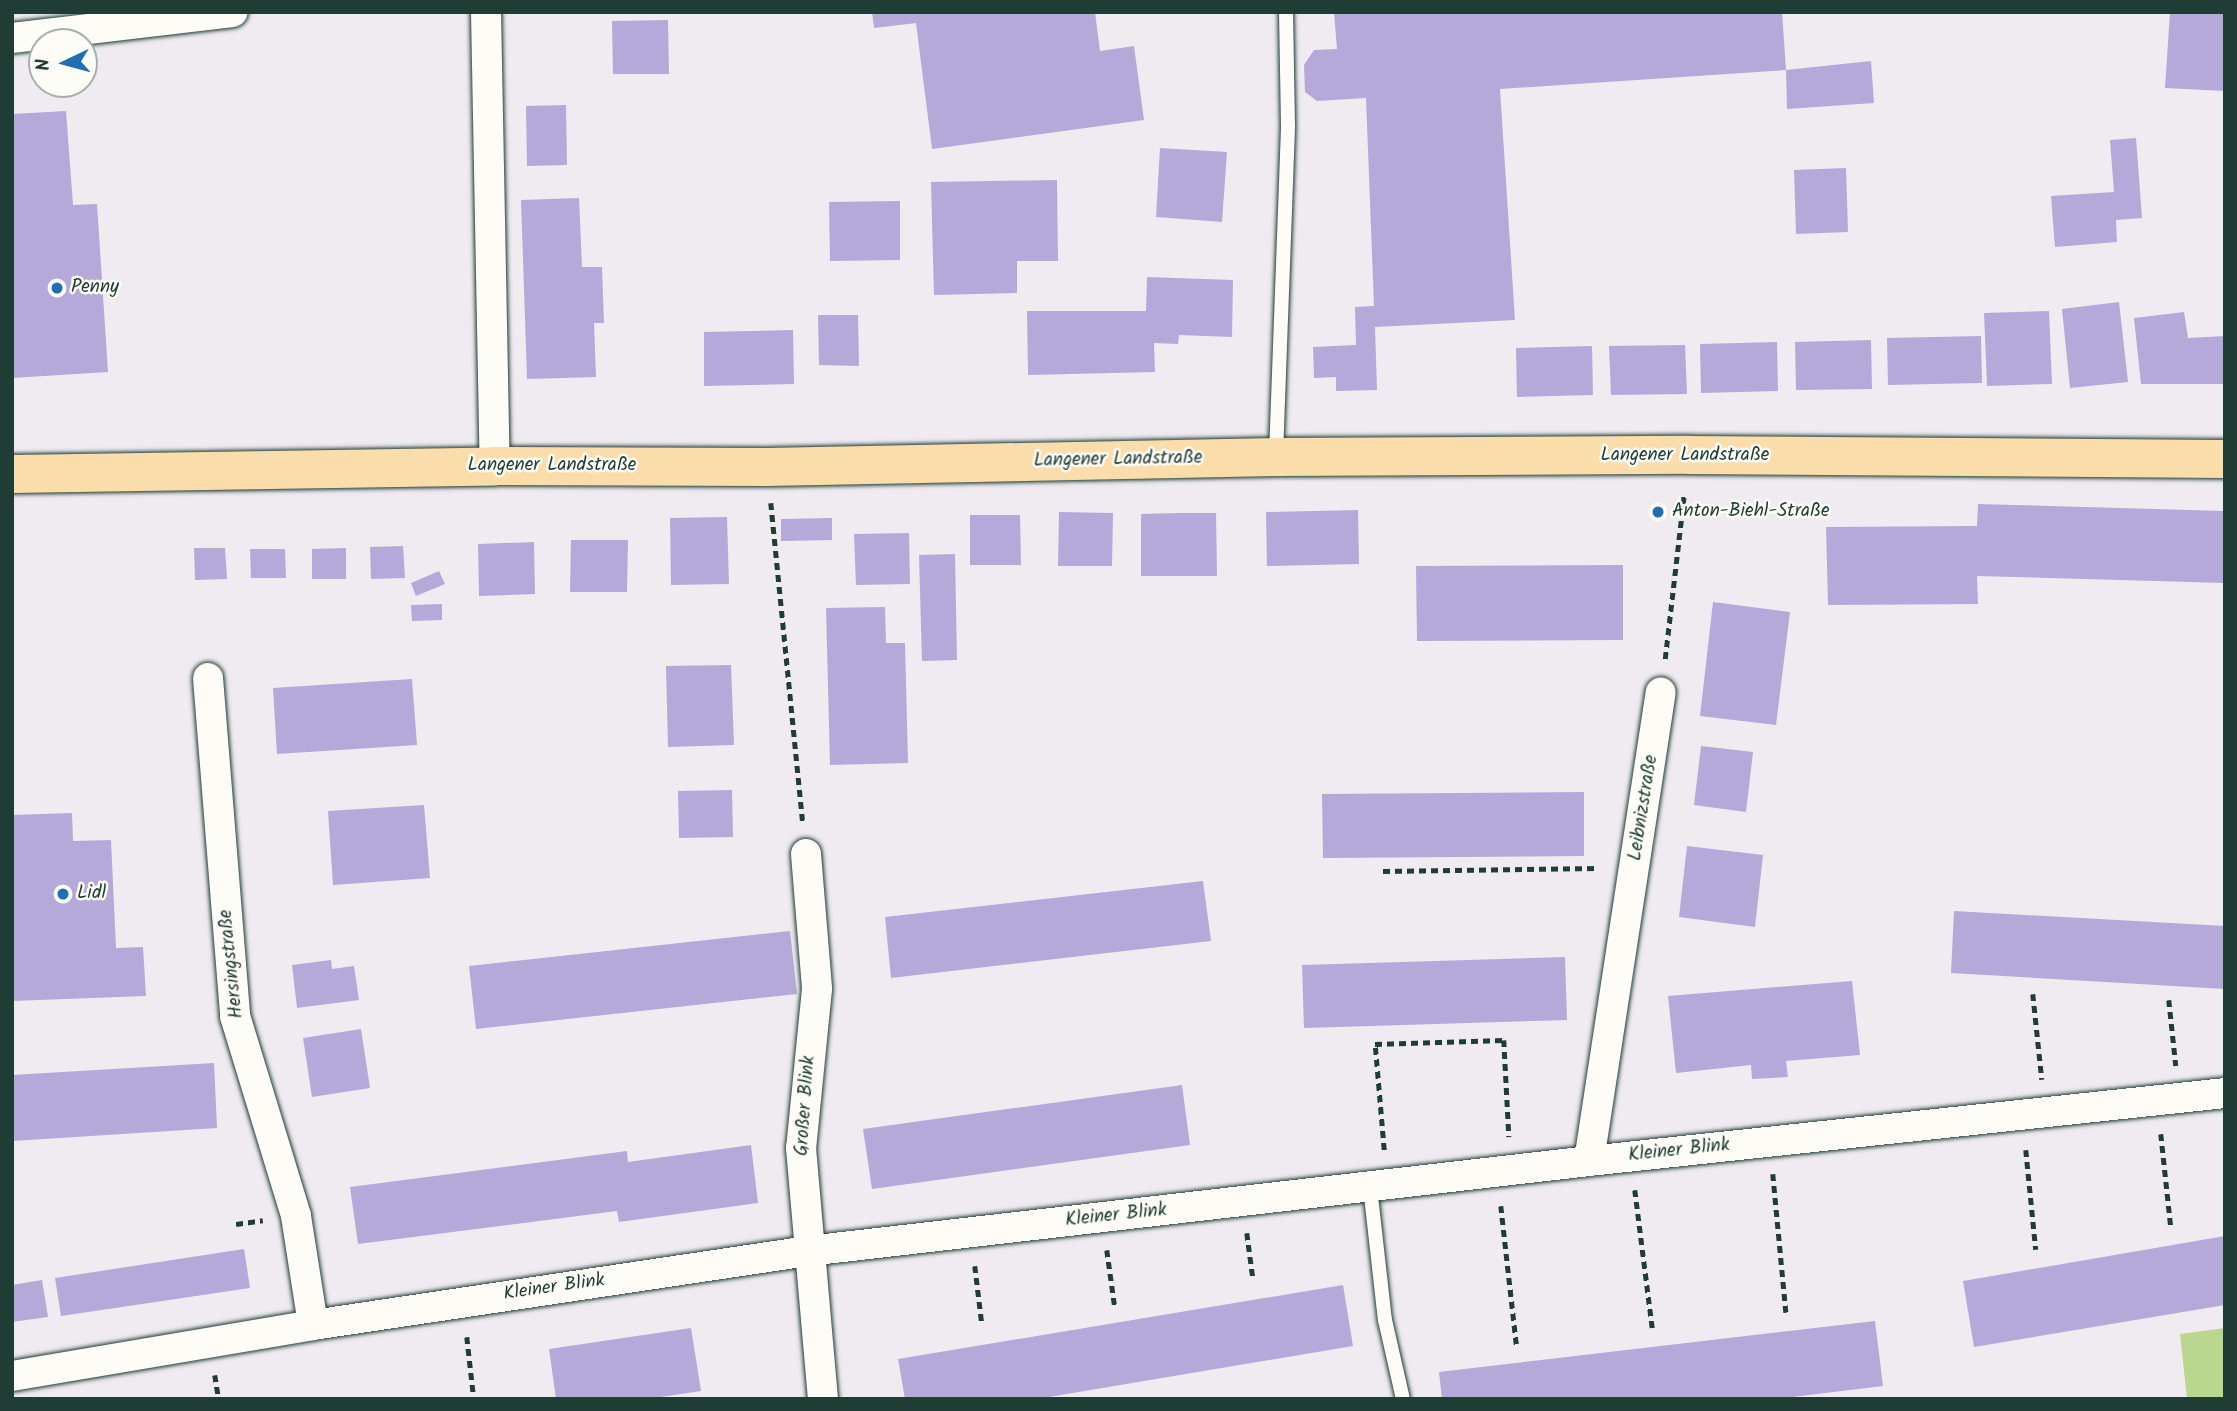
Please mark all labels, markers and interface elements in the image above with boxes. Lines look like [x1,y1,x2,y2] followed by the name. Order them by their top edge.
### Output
[28,28,98,98] north arrow
[29,57,60,72] text: N
[71,277,119,299] place label: Penny
[49,280,65,296] marker: Penny
[1601,445,1769,467] street label: Langener Landstraße
[1033,447,1203,473] street label: Langener Landstraße
[468,455,636,477] street label: Langener Landstraße
[1672,501,1830,523] place label: Anton-Biehl-Straße
[1650,504,1666,520] marker: Anton-Biehl-Straße
[1624,754,1664,862] street label: Leibnizstraße
[77,883,106,905] place label: Lidl
[55,886,71,902] marker: Lidl
[215,908,249,1020] street label: Hersingstraße
[791,1055,821,1157] street label: Großer Blink
[1627,1134,1731,1168] street label: Kleiner Blink
[1064,1199,1168,1233] street label: Kleiner Blink
[502,1270,606,1306] street label: Kleiner Blink

